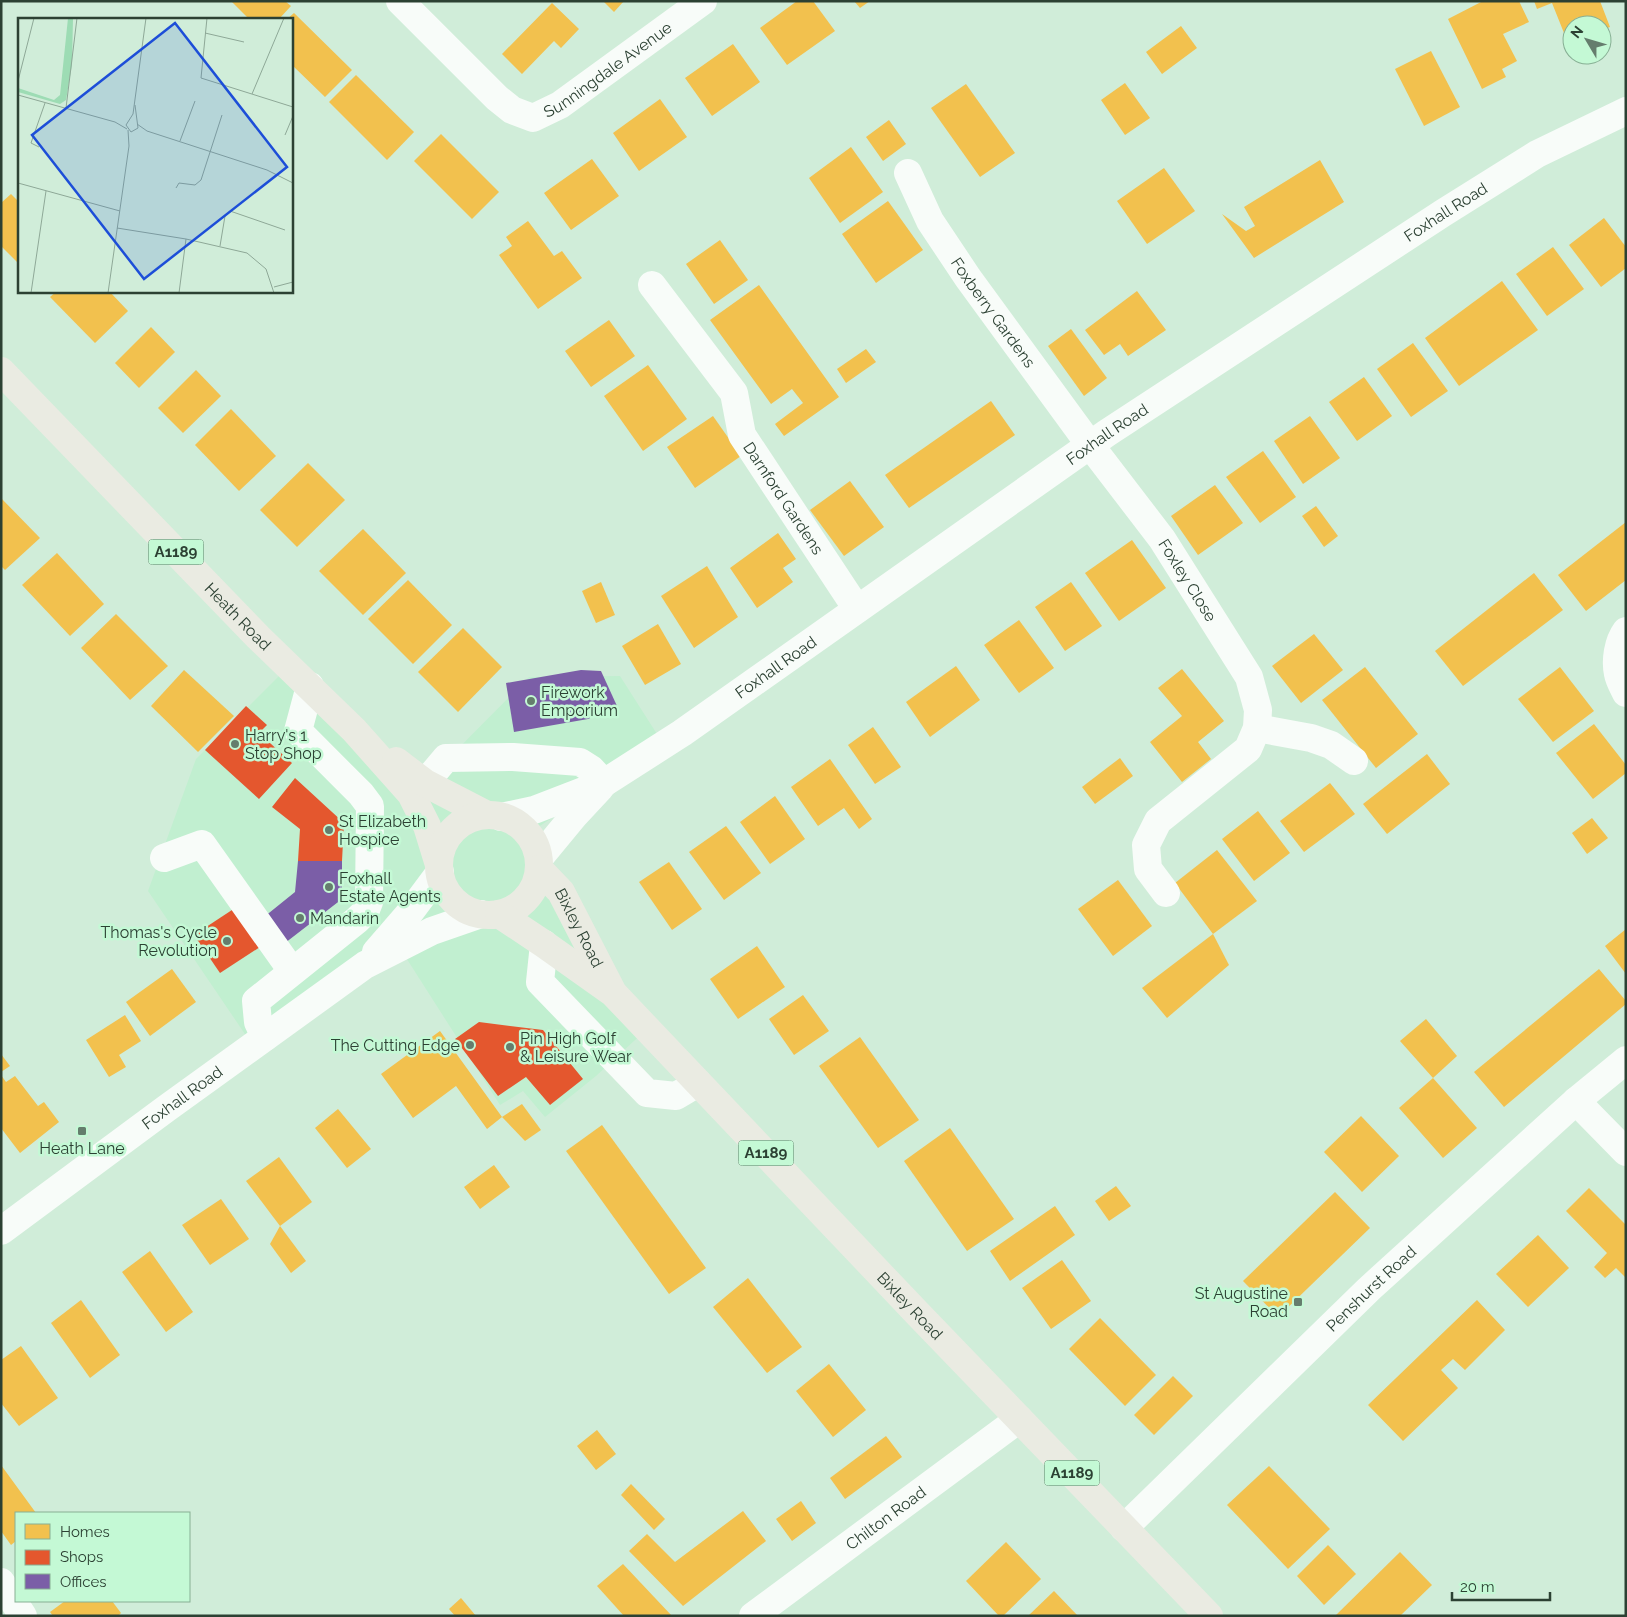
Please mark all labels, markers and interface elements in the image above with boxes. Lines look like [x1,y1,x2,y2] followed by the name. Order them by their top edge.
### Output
[1562,15,1612,65] north arrow
[18,18,292,292] inset map
[540,18,675,121] street label: Sunningdale Avenue
[1567,23,1586,41] text: N
[1400,178,1491,245] street label: Foxhall Road
[947,254,1040,371] street label: Foxberry Gardens
[1062,399,1151,468] street label: Foxhall Road
[740,438,828,558] street label: Darnford Gardens
[1155,535,1221,625] street label: Foxley Close
[148,540,204,564] road number: A1189
[201,578,275,654] street label: Heath Road
[731,632,820,702] street label: Foxhall Road
[541,683,618,720] place label: Firework Emporium
[525,695,537,707] marker: Firework Emporium
[245,726,322,763] place label: Harry's 1 Stop Shop
[229,738,241,750] marker: Harry's 1 Stop Shop
[339,812,426,849] place label: St Elizabeth Hospice
[323,824,335,836] marker: St Elizabeth Hospice
[339,869,441,906] place label: Foxhall Estate Agents
[323,881,335,893] marker: Foxhall Estate Agents
[551,885,608,971] street label: Bixley Road
[310,909,379,928] place label: Mandarin
[294,912,306,924] marker: Mandarin
[101,923,217,960] place label: Thomas's Cycle Revolution
[221,935,233,947] marker: Thomas's Cycle Revolution
[520,1029,632,1066] place label: Pin High Golf & Leisure Wear
[331,1036,460,1055] place label: The Cutting Edge
[464,1039,476,1051] marker: The Cutting Edge
[504,1041,516,1053] marker: Pin High Golf & Leisure Wear
[138,1062,226,1133] street label: Foxhall Road
[76,1125,88,1137] marker: Heath Lane
[39,1139,125,1158] place label: Heath Lane
[738,1140,794,1166] road number: A1189
[1322,1242,1420,1335] street label: Penshurst Road
[873,1268,947,1343] street label: Bixley Road
[1195,1284,1288,1321] place label: St Augustine Road
[1292,1296,1304,1308] marker: St Augustine Road
[1044,1460,1100,1486] road number: A1189
[842,1482,929,1554] street label: Chilton Road
[15,1512,190,1602] legend
[60,1523,110,1541] text: Homes
[60,1548,103,1566] text: Shops
[1452,1570,1550,1602] scale bar
[60,1573,107,1591] text: Offices
[1460,1578,1495,1596] text: 20 m

